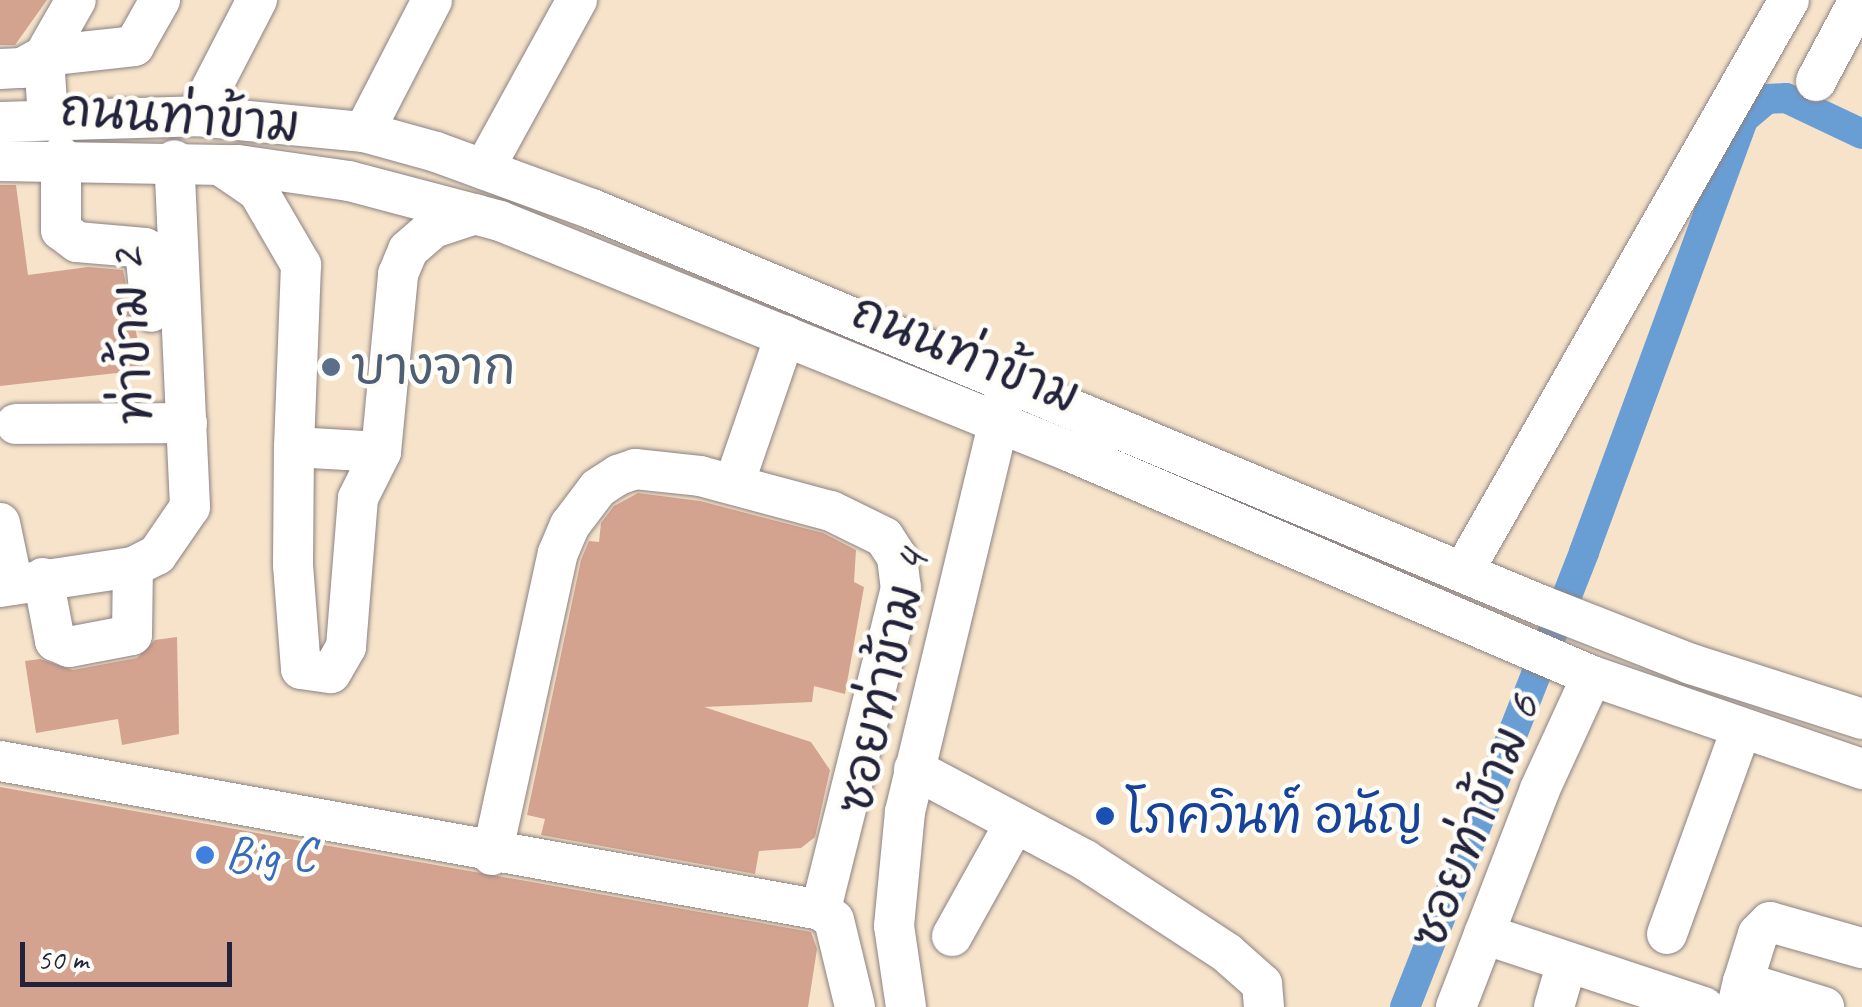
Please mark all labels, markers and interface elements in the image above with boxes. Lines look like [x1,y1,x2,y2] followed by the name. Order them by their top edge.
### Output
[58,78,302,154] street label: ถนนท่าข้าม
[96,248,166,426] street label: ท่าข้าม 2
[843,280,1089,426] street label: ถนนท่าข้าม
[351,337,515,397] place label: บางจาก
[320,356,342,378] marker: บางจาก
[824,545,942,819] street label: ซอยท่าข้าม 4
[1397,685,1553,957] street label: ซอยท่าข้าม 6
[1125,786,1423,846] place label: โภควินท์ อนัญ
[1094,805,1116,827] marker: โภควินท์ อนัญ
[225,825,314,885] place label: Big C
[194,844,216,866] marker: Big C
[25,922,238,984] scale bar
[37,940,88,978] text: 50 m

